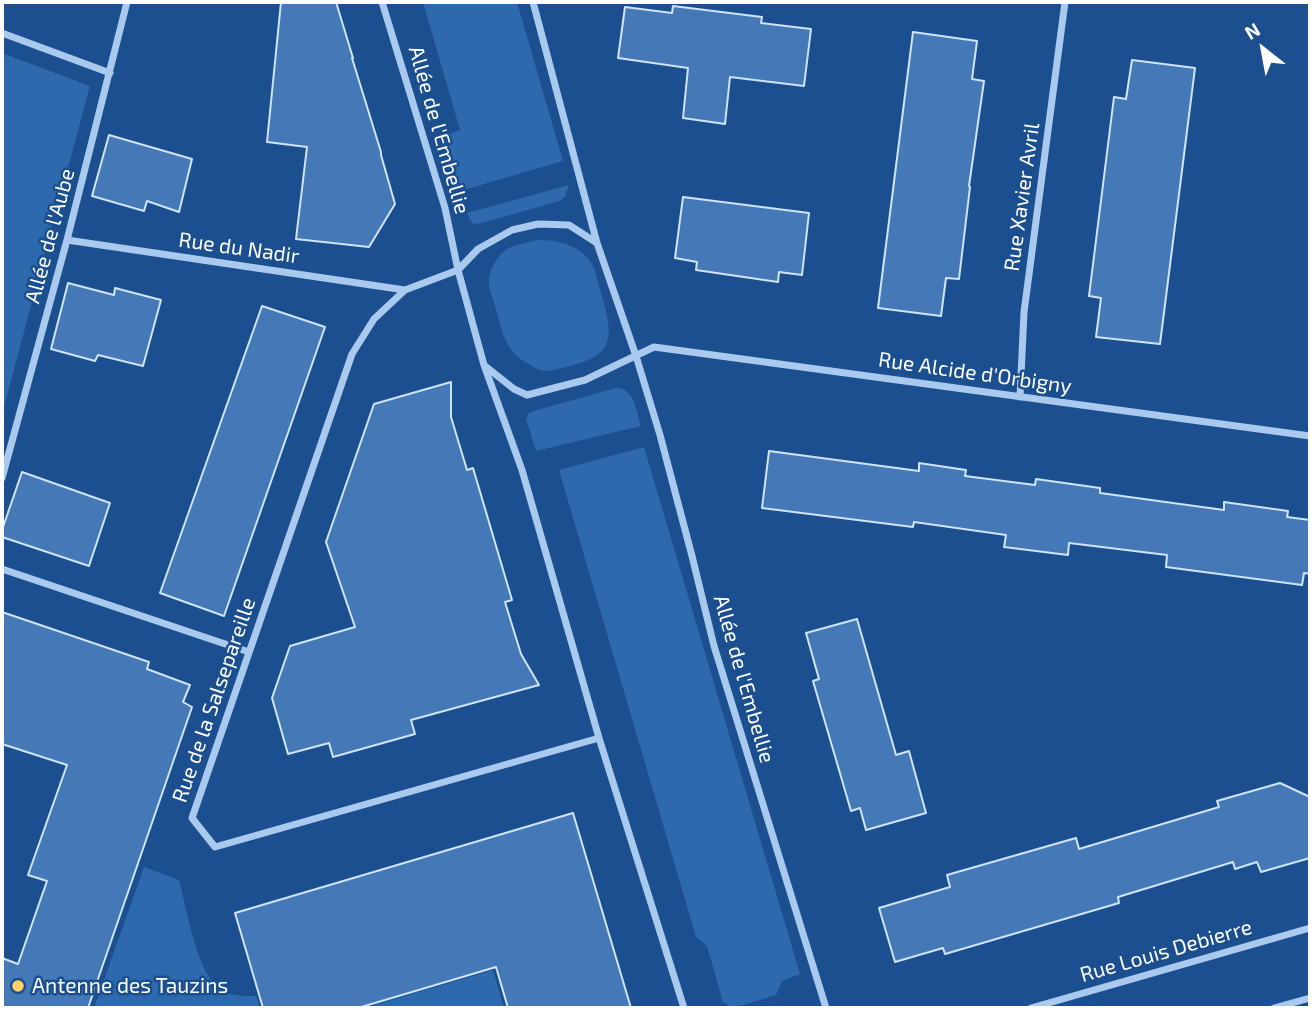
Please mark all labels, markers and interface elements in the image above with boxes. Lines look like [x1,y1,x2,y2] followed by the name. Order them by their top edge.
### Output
[1228,14,1298,84] north arrow
[1240,17,1264,44] text: N
[403,43,475,217] street label: Allée de l'Embellie
[999,121,1045,273] street label: Rue Xavier Avril
[20,166,80,306] street label: Allée de l'Aube
[177,227,301,269] street label: Rue du Nadir
[877,347,1073,399] street label: Rue Alcide d'Orbigny
[708,592,780,766] street label: Allée de l'Embellie
[167,594,261,806] street label: Rue de la Salsepareille
[1077,914,1255,988] street label: Rue Louis Debierre
[32,973,228,999] place label: Antenne des Tauzins
[10,978,26,994] marker: Antenne des Tauzins

